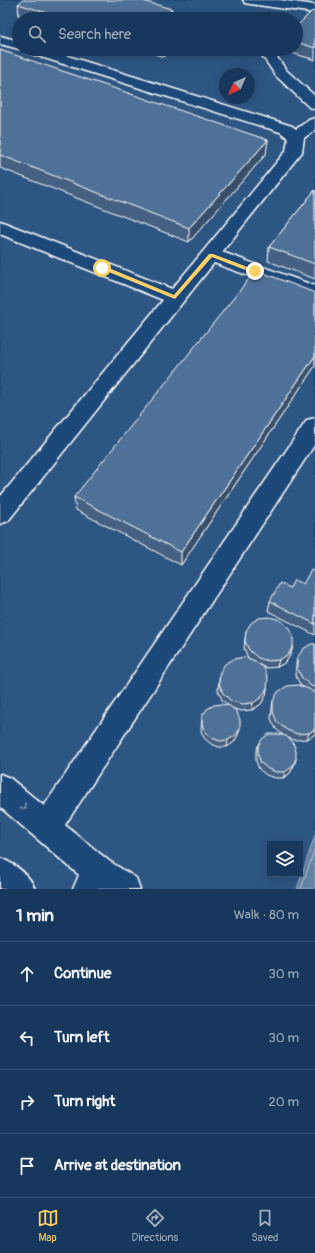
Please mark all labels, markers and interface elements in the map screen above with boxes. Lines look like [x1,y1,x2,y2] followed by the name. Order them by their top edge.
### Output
[12,12,303,56] search box
[26,23,48,45] icon: search
[58,25,131,44] text: Search here
[219,68,255,104] north arrow
[93,259,111,277] route start
[246,262,264,280] route end
[19,803,26,810] one-way arrow
[267,841,303,877] map controls
[267,841,303,877] button: layers
[16,905,54,926] text: 1 min
[234,907,299,923] text: Walk · 80 m
[16,963,38,985] icon: ahead
[54,964,112,983] text: Continue
[269,966,299,982] text: 30 m
[16,1027,38,1049] icon: left
[54,1028,110,1047] text: Turn left
[269,1030,299,1046] text: 30 m
[16,1091,38,1113] icon: right
[54,1092,115,1111] text: Turn right
[268,1094,299,1110] text: 20 m
[16,1155,38,1177] icon: arrive
[54,1156,181,1175] text: Arrive at destination
[37,1207,59,1244] tab: Map
[132,1207,178,1244] tab: Directions
[251,1207,278,1244] tab: Saved

